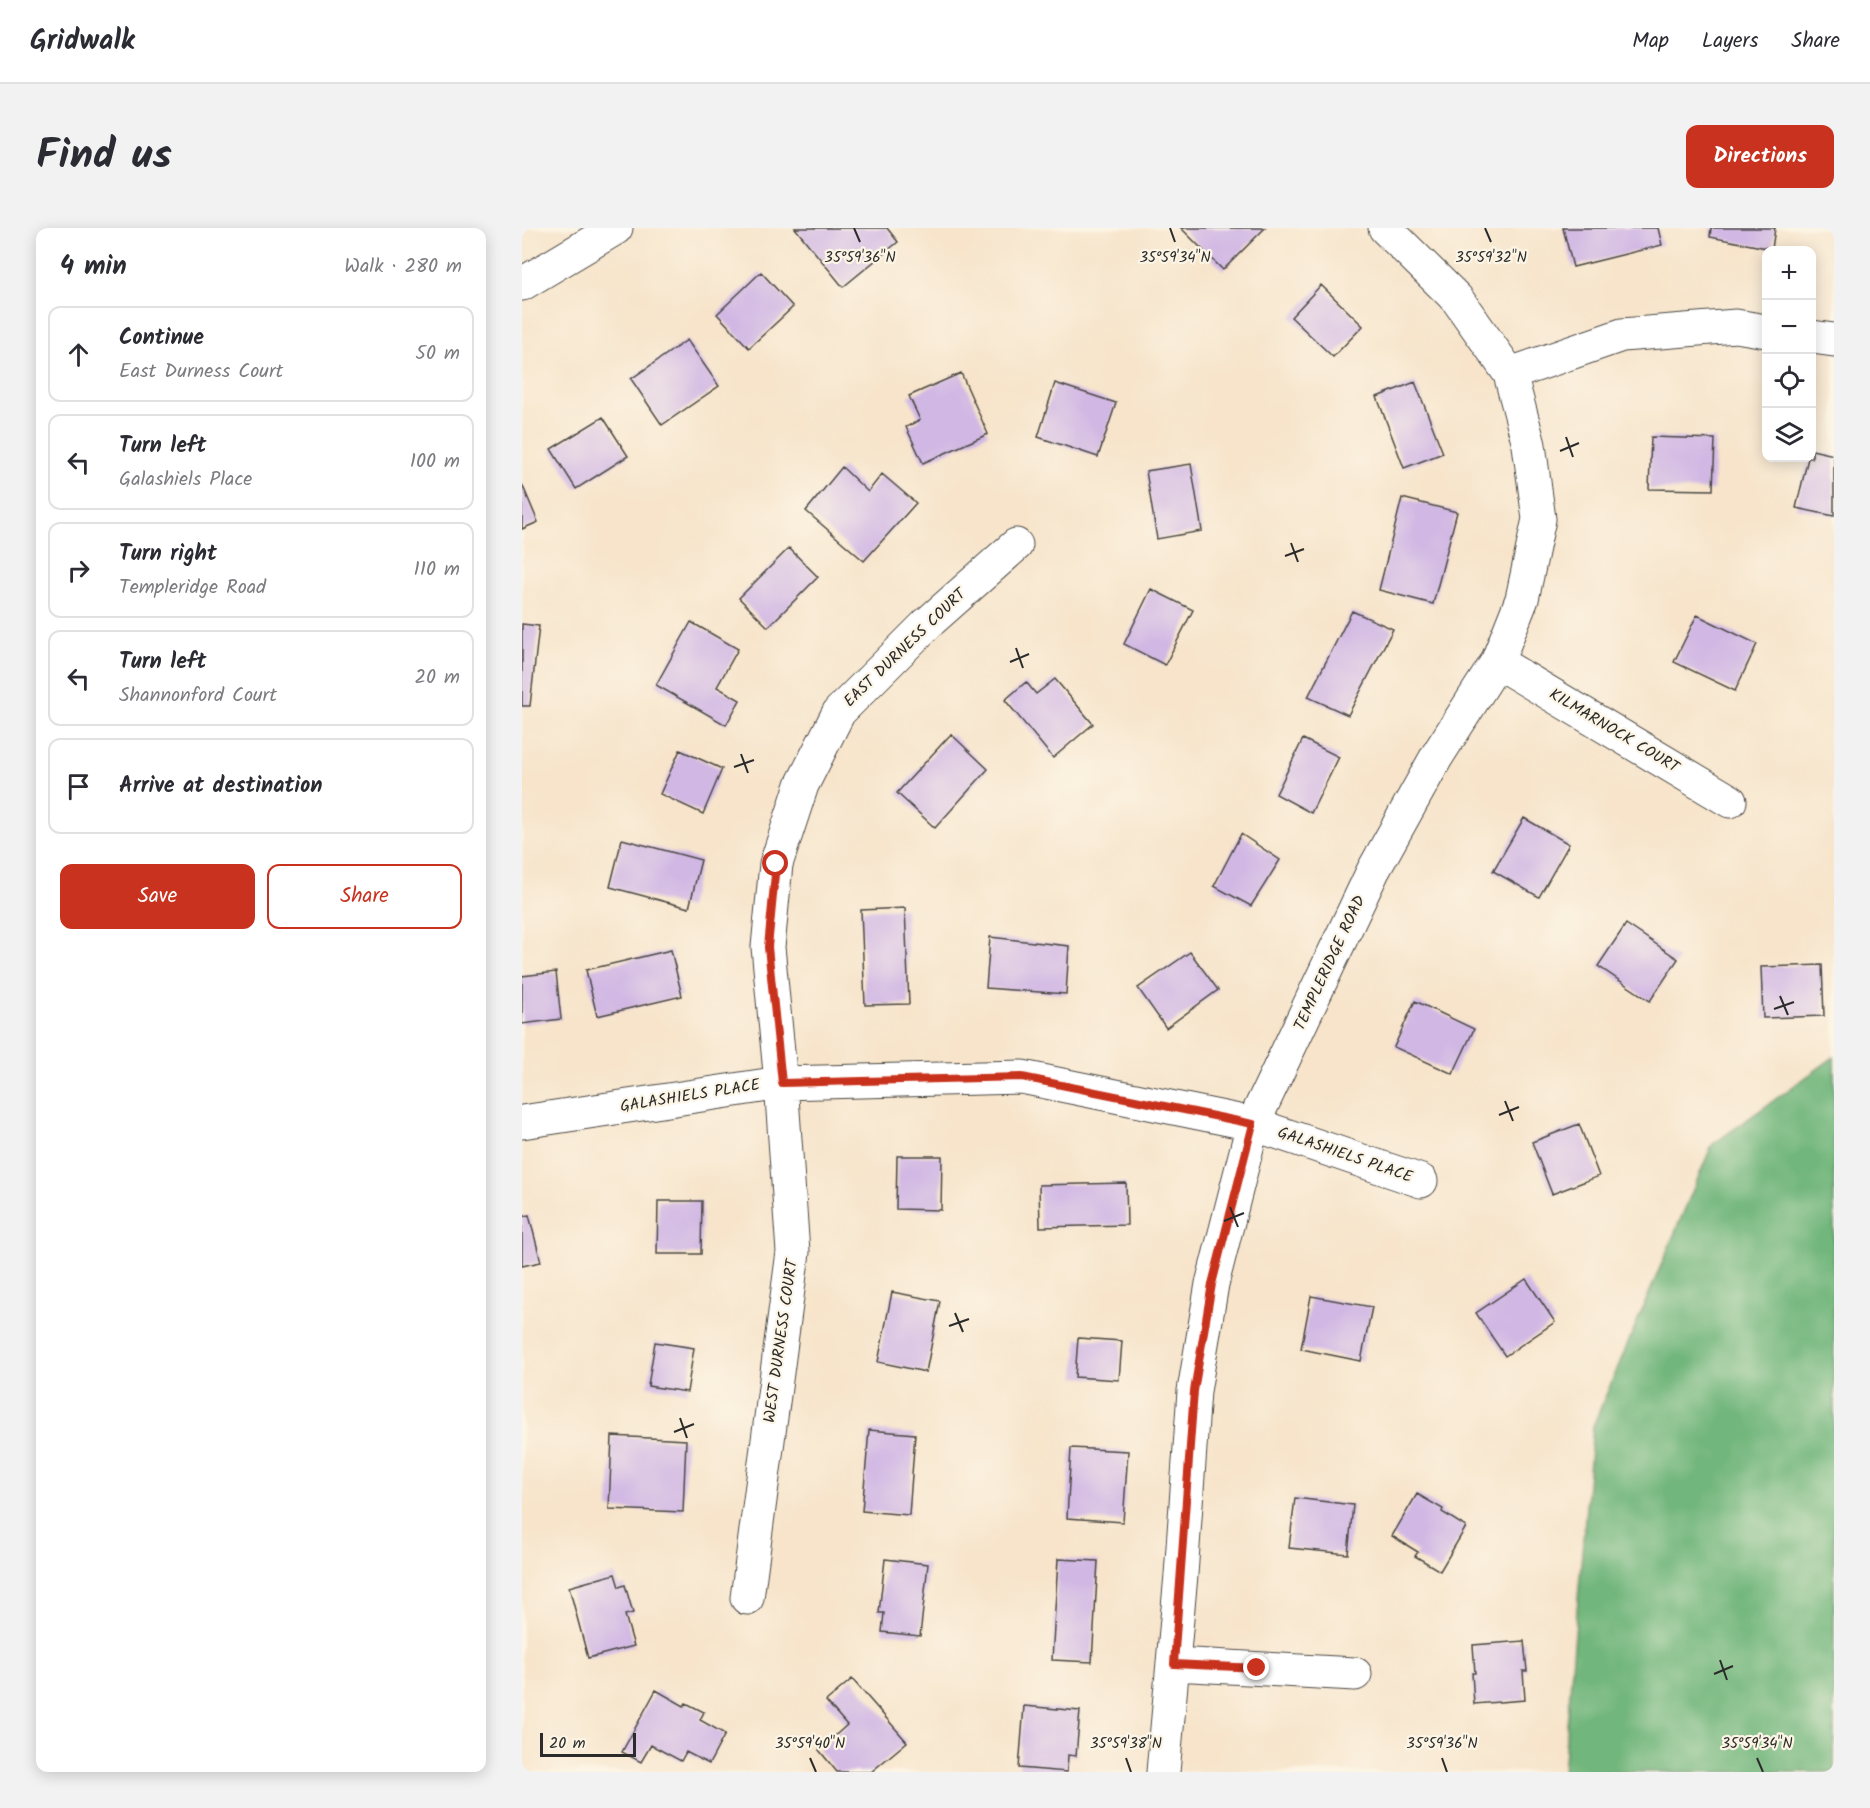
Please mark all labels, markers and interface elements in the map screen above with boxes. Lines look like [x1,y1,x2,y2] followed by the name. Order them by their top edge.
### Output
[30,19,135,64] text: Gridwalk
[1632,25,1669,58] text: Map
[1702,25,1758,58] text: Layers
[1791,25,1840,58] text: Share
[36,123,172,190] text: Find us
[1686,125,1834,188] button: Directions
[60,246,127,288] text: 4 min
[824,246,896,270] text: 35°59'36"N
[1139,246,1211,270] text: 35°59'34"N
[1455,246,1527,270] text: 35°59'32"N
[1762,246,1816,462] map controls
[1762,246,1816,300] button: +
[344,251,462,283] text: Walk · 280 m
[1762,300,1816,354] button: −
[119,321,204,356] text: Continue
[62,338,95,371] icon: ahead
[415,338,460,370] text: 50 m
[1762,354,1816,408] button: locate
[119,356,283,388] text: East Durness Court
[1762,408,1816,462] button: layers
[119,429,206,464] text: Turn left
[62,446,95,479] icon: left
[410,446,460,478] text: 100 m
[119,464,252,496] text: Galashiels Place
[119,537,217,572] text: Turn right
[62,554,95,587] icon: right
[414,554,460,586] text: 110 m
[119,572,266,604] text: Templeridge Road
[838,582,973,713] street label: EAST DURNESS COURT
[119,645,206,680] text: Turn left
[62,662,95,695] icon: left
[414,662,460,694] text: 20 m
[119,680,277,712] text: Shannonford Court
[1544,682,1685,781] street label: KILMARNOCK COURT
[119,769,322,804] text: Arrive at destination
[62,770,95,803] icon: arrive
[762,850,788,876] route start
[60,864,255,929] button: Save
[267,864,462,929] button: Share
[1288,891,1372,1035] street label: TEMPLERIDGE ROAD
[618,1073,762,1119] street label: GALASHIELS PLACE
[1274,1120,1416,1190] street label: GALASHIELS PLACE
[757,1256,805,1424] street label: WEST DURNESS COURT
[1243,1654,1269,1680] route end
[540,1730,636,1758] scale bar
[549,1731,585,1756] text: 20 m
[775,1732,845,1756] text: 35°59'40"N
[1090,1732,1162,1756] text: 35°59'38"N
[1406,1732,1478,1756] text: 35°59'36"N
[1721,1732,1793,1756] text: 35°59'34"N

